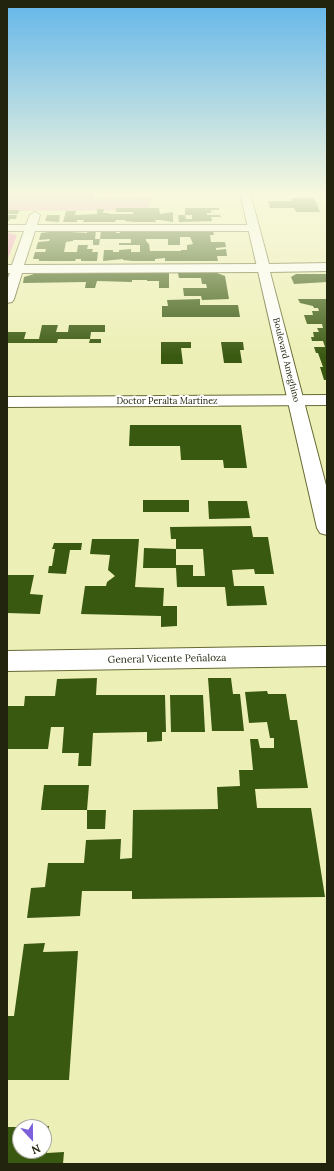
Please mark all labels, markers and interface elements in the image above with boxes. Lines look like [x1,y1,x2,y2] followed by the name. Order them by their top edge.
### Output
[270,317,302,403] street label: Boulevard Ameghino
[116,396,218,406] street label: Doctor Peralta Martínez
[108,652,226,666] street label: General Vicente Peñaloza
[12,1119,52,1159] north arrow
[30,1141,43,1157] text: N

